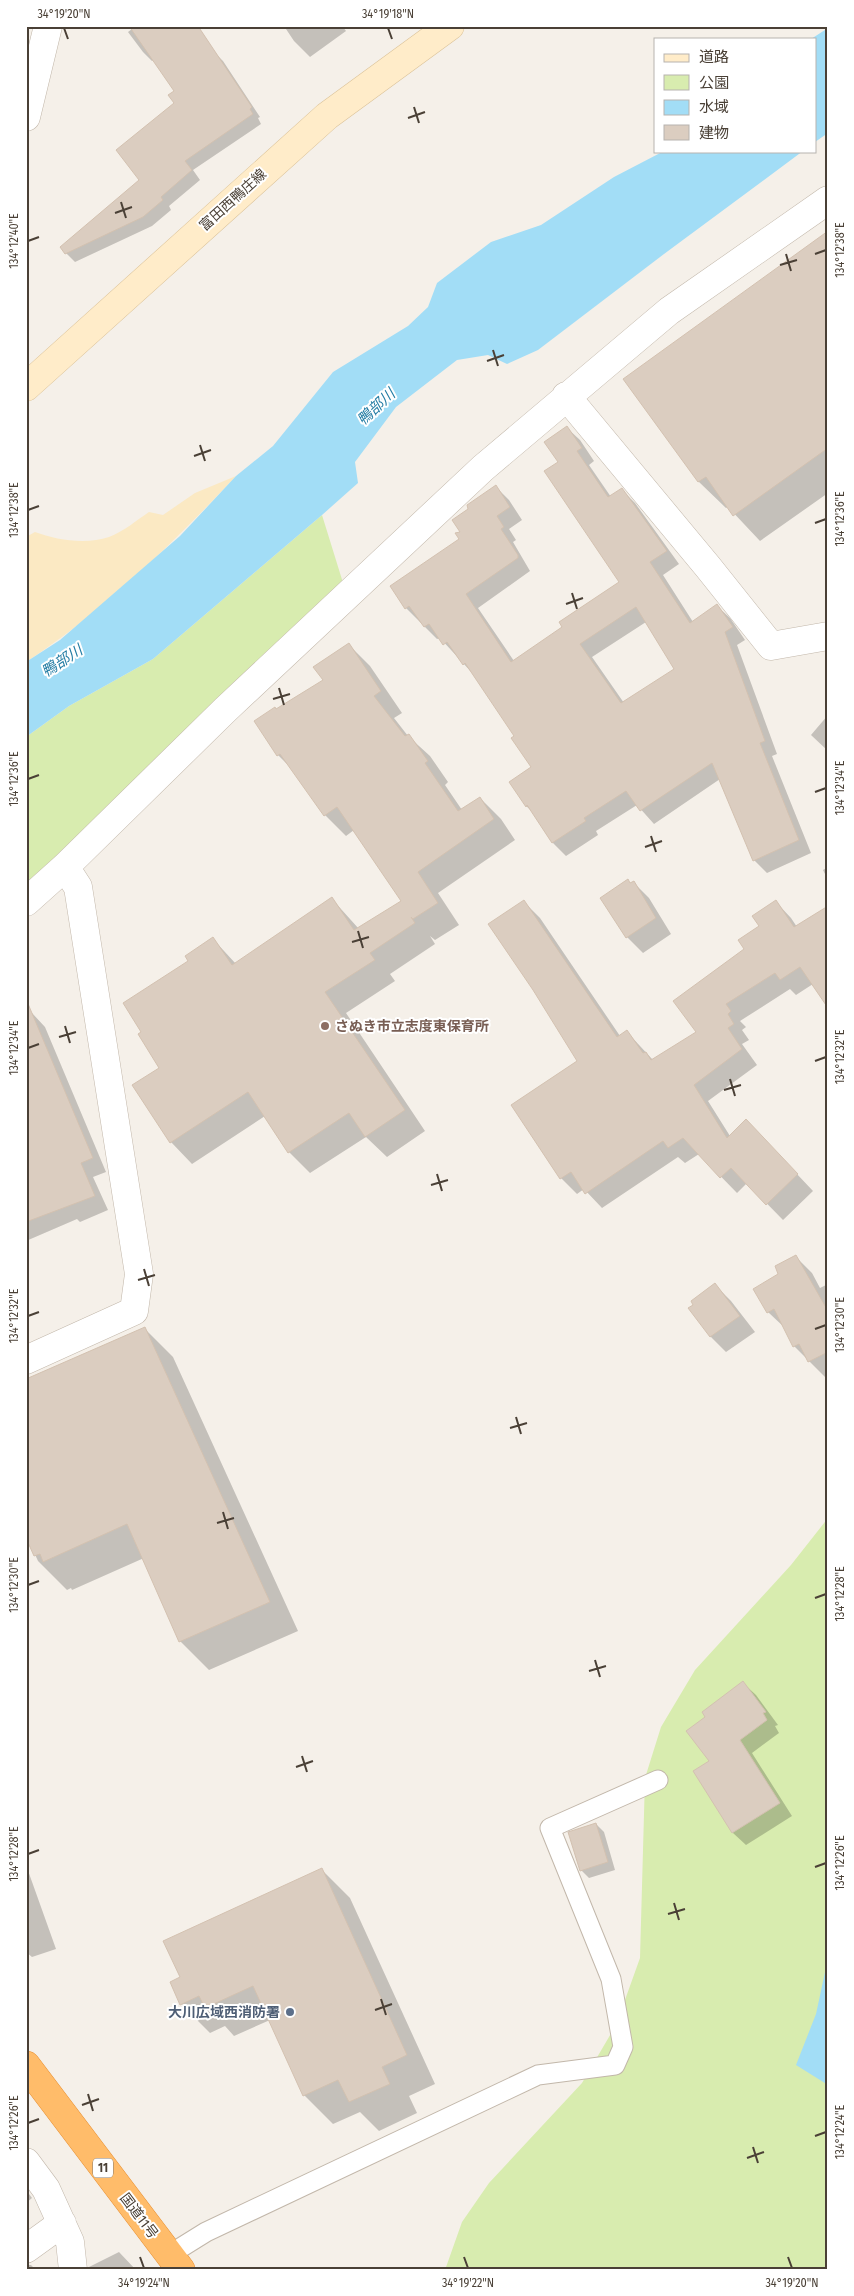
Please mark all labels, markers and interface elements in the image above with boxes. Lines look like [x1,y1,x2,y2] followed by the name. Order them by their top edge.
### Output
[38,7,90,21] text: 34°19'20"N
[362,7,414,21] text: 34°19'18"N
[654,38,816,152] legend
[699,48,729,66] text: 道路
[699,74,729,92] text: 公園
[699,98,729,116] text: 水域
[699,124,729,142] text: 建物
[196,166,270,234] street label: 富田西鴨庄線
[7,213,21,269] text: 134°12'40"E
[833,222,847,278] text: 134°12'38"E
[353,384,400,429] water label: 鴨部川
[7,482,21,538] text: 134°12'38"E
[833,491,847,547] text: 134°12'36"E
[38,640,87,681] water label: 鴨部川
[7,751,21,807] text: 134°12'36"E
[833,760,847,815] text: 134°12'34"E
[335,1018,489,1035] place label: さぬき市立志度東保育所
[7,1020,21,1075] text: 134°12'34"E
[319,1020,331,1032] marker: さぬき市立志度東保育所
[833,1029,847,1084] text: 134°12'32"E
[7,1288,21,1343] text: 134°12'32"E
[833,1297,847,1353] text: 134°12'30"E
[7,1557,21,1613] text: 134°12'30"E
[833,1566,847,1622] text: 134°12'28"E
[7,1826,21,1882] text: 134°12'28"E
[833,1835,847,1891] text: 134°12'26"E
[168,2004,280,2021] place label: 大川広域西消防署
[284,2006,296,2018] marker: 大川広域西消防署
[7,2095,21,2151] text: 134°12'26"E
[833,2104,847,2159] text: 134°12'24"E
[93,2158,113,2178] road number: 11
[116,2190,162,2242] street label: 国道11号
[118,2276,170,2290] text: 34°19'24"N
[442,2276,494,2290] text: 34°19'22"N
[766,2276,818,2290] text: 34°19'20"N

